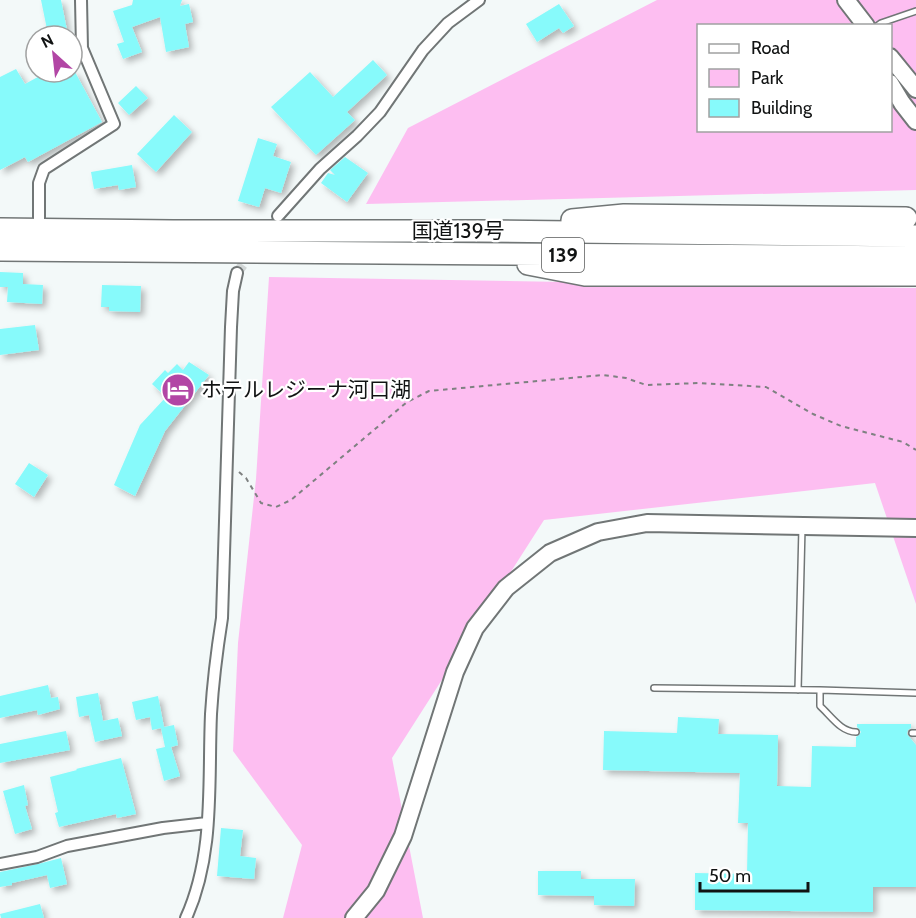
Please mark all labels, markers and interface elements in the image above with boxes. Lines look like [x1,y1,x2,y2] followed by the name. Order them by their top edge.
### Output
[24,24,84,84] north arrow
[697,24,892,132] legend
[38,30,57,52] text: N
[751,37,790,59] text: Road
[751,67,784,89] text: Park
[751,97,813,119] text: Building
[411,218,505,243] street label: 国道139号
[542,238,584,272] road number: 139
[160,372,196,408] hotel icon: ホテルレジーナ河口湖
[201,377,411,402] place label: ホテルレジーナ河口湖
[700,855,808,893] scale bar
[709,865,751,887] text: 50 m

